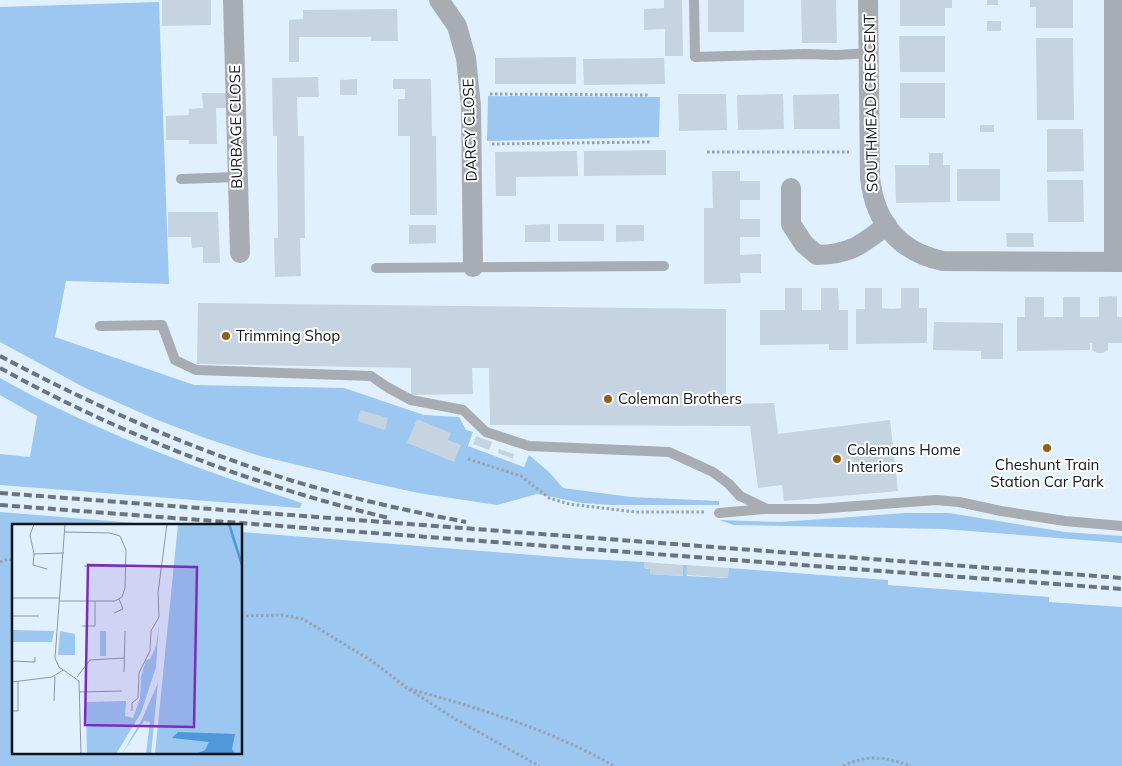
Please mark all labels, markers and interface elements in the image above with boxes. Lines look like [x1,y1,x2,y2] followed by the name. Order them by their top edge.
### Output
[859,14,882,192] street label: SOUTHMEAD CRESCENT
[225,65,246,189] street label: BURBAGE CLOSE
[458,78,481,182] street label: DARCY CLOSE
[236,326,340,345] place label: Trimming Shop
[220,330,232,342] marker: Trimming Shop
[618,389,742,408] place label: Coleman Brothers
[602,393,614,405] marker: Coleman Brothers
[847,440,961,476] place label: Colemans Home Interiors
[1041,442,1053,454] marker: Cheshunt Train Station Car Park
[831,453,843,465] marker: Colemans Home Interiors
[990,455,1104,491] place label: Cheshunt Train Station Car Park
[12,524,242,754] inset map

